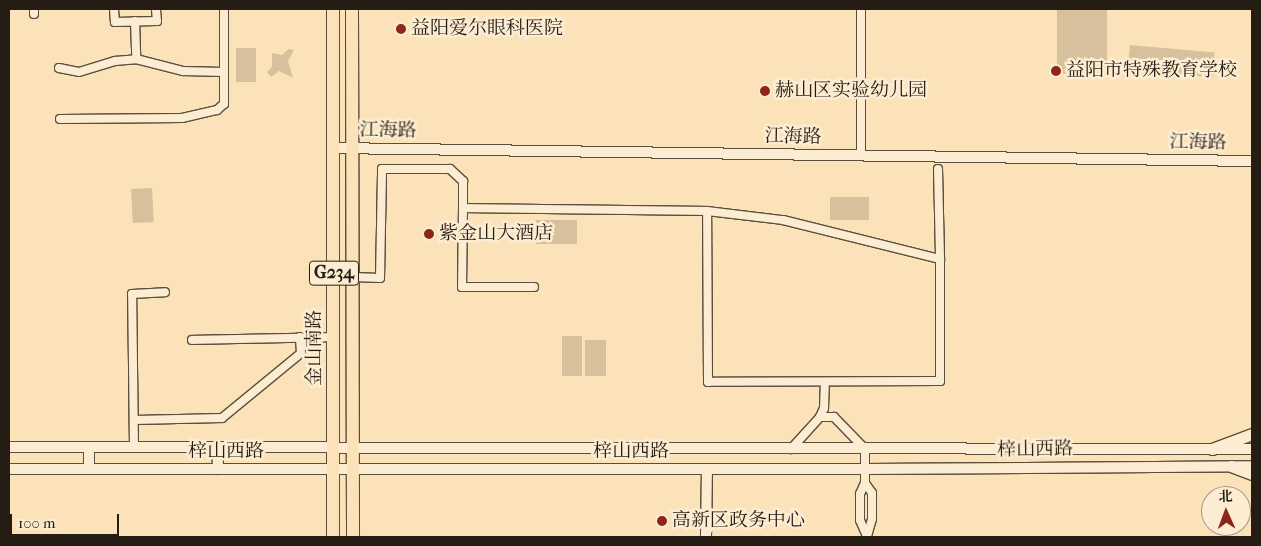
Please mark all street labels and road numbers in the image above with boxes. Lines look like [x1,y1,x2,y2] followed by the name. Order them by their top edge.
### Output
[359,119,417,143] street label: 江海路
[764,125,822,149] street label: 江海路
[1169,131,1227,155] street label: 江海路
[308,258,360,288] road number: G234
[304,310,326,386] street label: 金山南路
[997,438,1073,462] street label: 梓山西路
[188,441,264,463] street label: 梓山西路
[593,441,669,463] street label: 梓山西路

